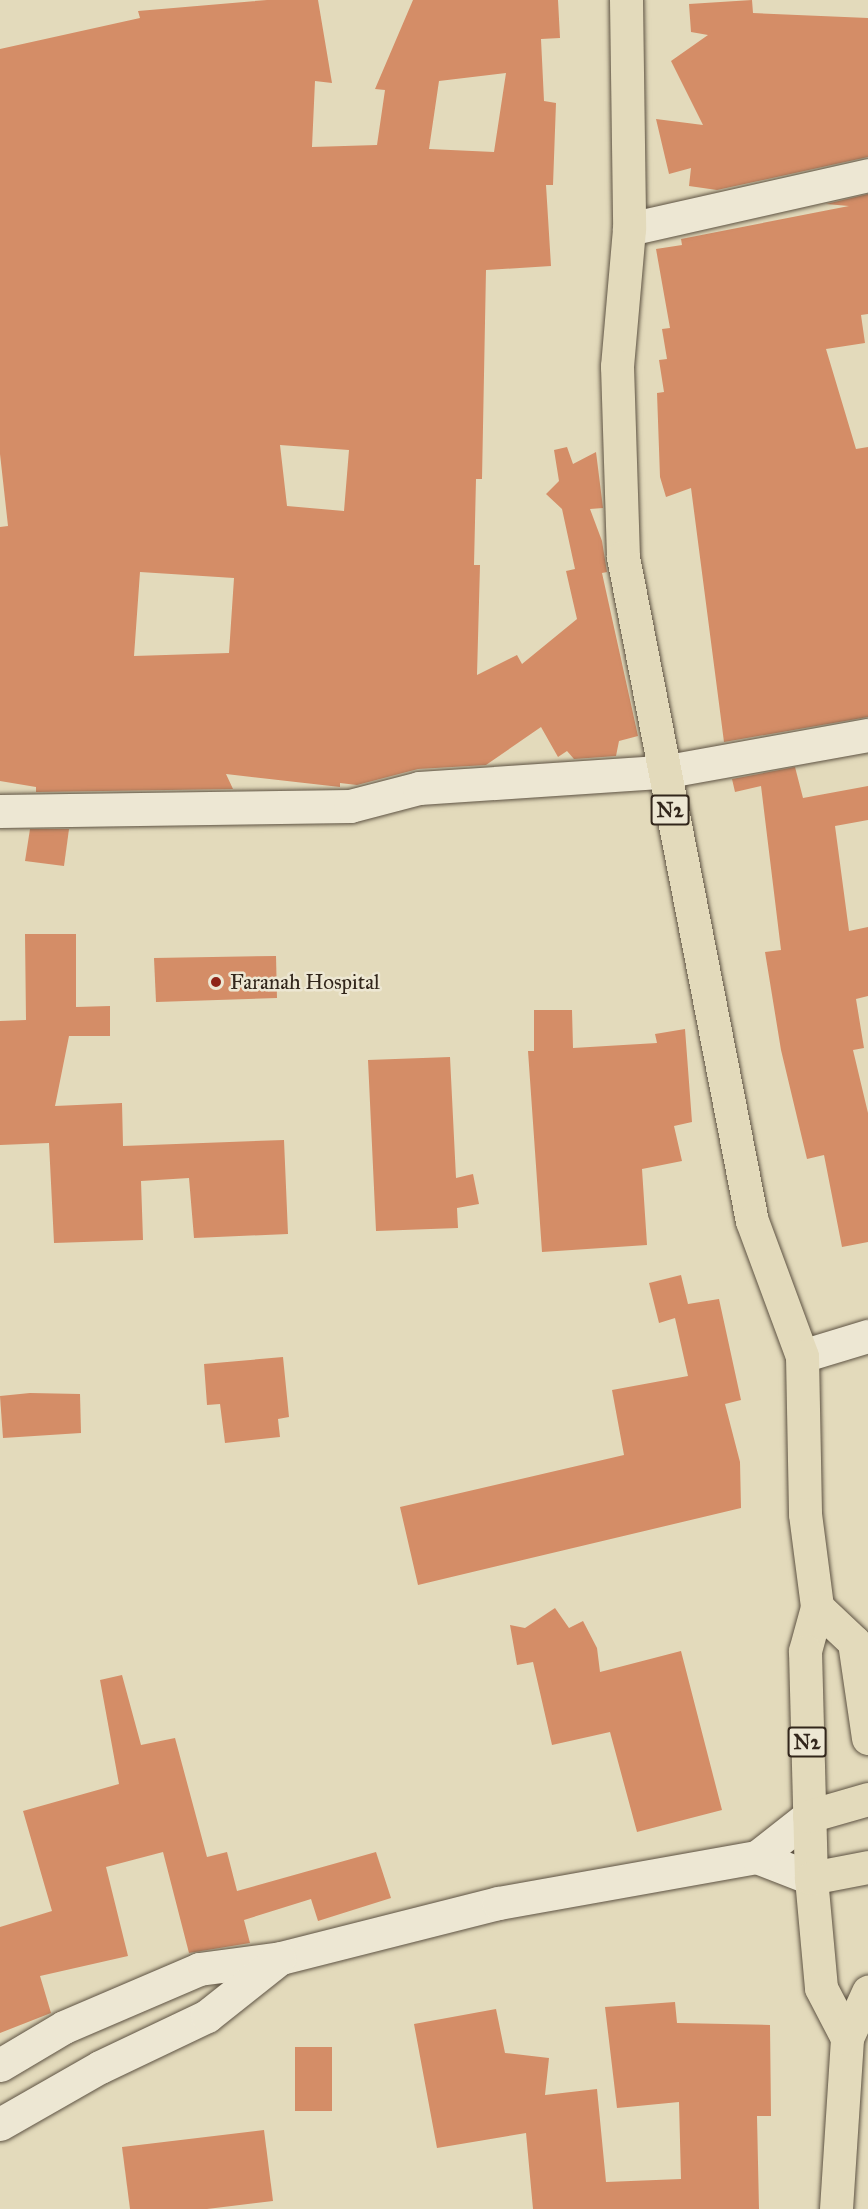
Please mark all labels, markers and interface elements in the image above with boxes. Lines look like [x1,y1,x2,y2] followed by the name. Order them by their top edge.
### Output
[650,793,690,827] road number: N2
[230,969,380,995] place label: Faranah Hospital
[207,973,225,991] marker: Faranah Hospital
[788,1725,826,1759] road number: N2

